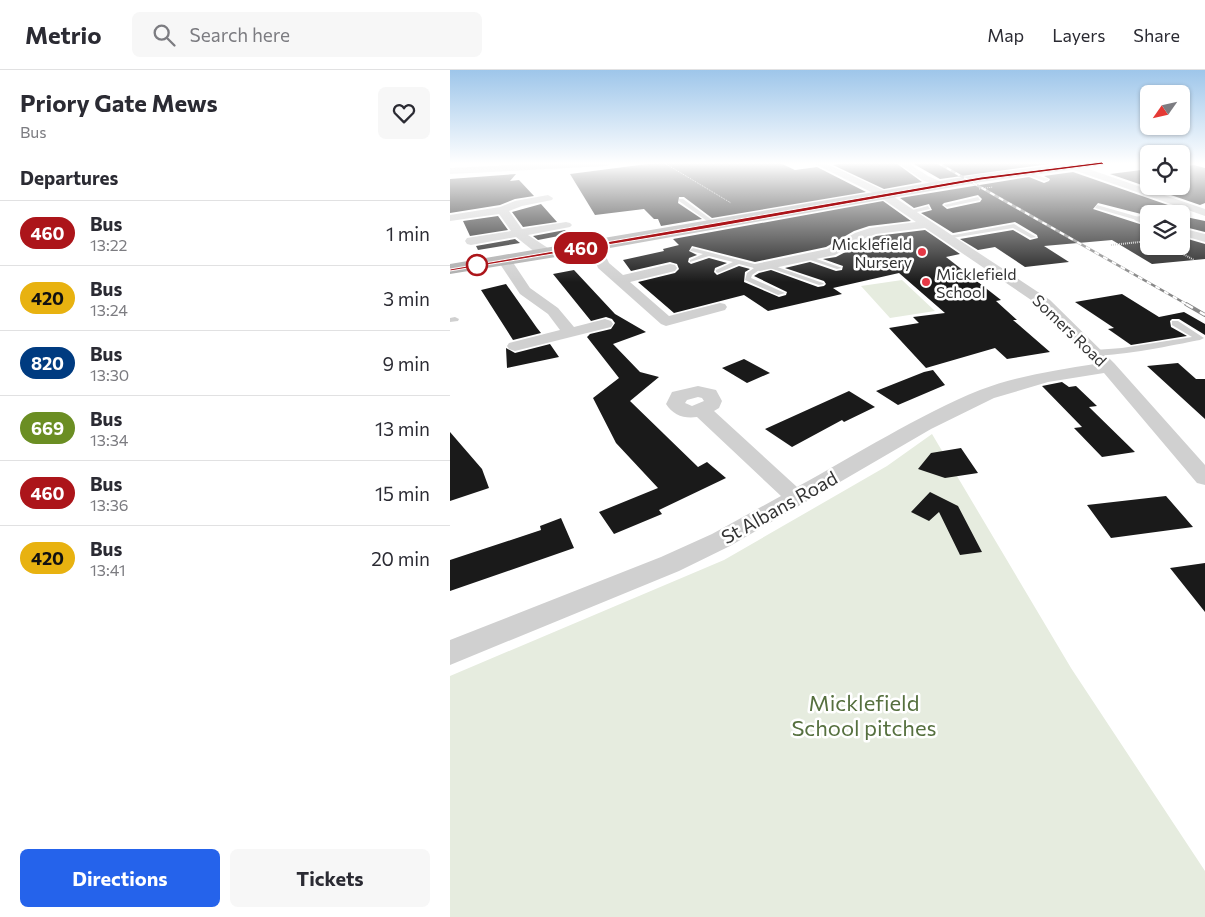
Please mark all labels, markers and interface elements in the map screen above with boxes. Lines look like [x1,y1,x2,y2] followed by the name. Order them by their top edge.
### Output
[132,12,482,57] search box
[25,20,102,49] text: Metrio
[150,21,178,49] icon: search
[190,23,290,46] text: Search here
[987,24,1024,46] text: Map
[1052,24,1105,46] text: Layers
[1133,24,1180,46] text: Share
[1140,85,1190,135] north arrow
[1140,85,1190,255] map controls
[378,87,430,139] button: heart
[20,88,218,117] text: Priory Gate Mews
[20,122,47,141] text: Bus
[1140,145,1190,195] button: locate
[20,166,118,189] text: Departures
[1140,205,1190,255] button: layers
[90,212,122,235] text: Bus
[30,222,65,244] text: 460
[386,222,430,245] text: 1 min
[552,232,610,264] line badge: 460
[831,234,912,271] place label: Micklefield Nursery
[90,235,128,254] text: 13:22
[564,237,598,259] text: 460
[916,246,928,258] marker: Micklefield Nursery
[466,254,488,276] unlabelled marker
[936,264,1017,301] place label: Micklefield School
[920,276,932,288] marker: Micklefield School
[90,277,122,300] text: Bus
[31,287,64,309] text: 420
[383,287,430,310] text: 3 min
[1029,290,1111,370] street label: Somers Road
[90,300,128,319] text: 13:24
[90,342,122,365] text: Bus
[31,352,64,374] text: 820
[382,352,430,375] text: 9 min
[90,365,129,384] text: 13:30
[90,407,122,430] text: Bus
[31,417,64,439] text: 669
[375,417,430,440] text: 13 min
[90,430,128,449] text: 13:34
[717,466,841,548] street label: St Albans Road
[90,472,122,495] text: Bus
[30,482,65,504] text: 460
[375,482,430,505] text: 15 min
[90,495,129,514] text: 13:36
[90,537,122,560] text: Bus
[31,547,64,569] text: 420
[371,547,430,570] text: 20 min
[90,560,126,579] text: 13:41
[791,689,937,741] park label: Micklefield School pitches
[20,849,220,907] button: Directions
[230,849,430,907] button: Tickets

